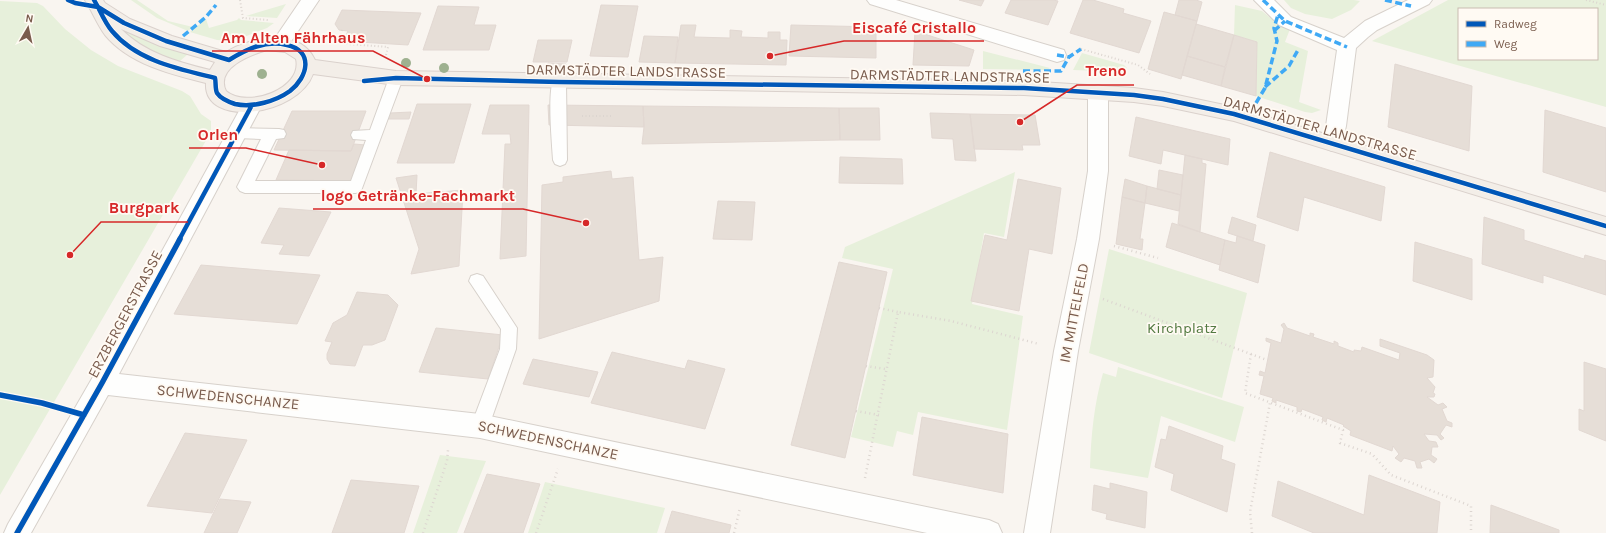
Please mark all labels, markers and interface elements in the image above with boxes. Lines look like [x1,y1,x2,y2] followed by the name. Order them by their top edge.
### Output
[8,8,48,48] north arrow
[1458,8,1598,60] legend
[25,12,34,26] text: N
[844,13,984,41] callout: Eiscafé Cristallo
[1494,17,1537,31] text: Radweg
[852,18,976,37] text: Eiscafé Cristallo
[212,23,373,51] callout: Am Alten Fährhaus
[221,28,365,47] text: Am Alten Fährhaus
[1494,37,1518,51] text: Weg
[1077,57,1134,85] callout: Treno
[526,60,726,82] street label: DARMSTÄDTER LANDSTRASSE
[1086,61,1126,80] text: Treno
[850,65,1050,87] street label: DARMSTÄDTER LANDSTRASSE
[1221,92,1419,164] street label: DARMSTÄDTER LANDSTRASSE
[189,120,246,148] callout: Orlen
[198,125,238,144] text: Orlen
[313,181,523,209] callout: logo Getränke-Fachmarkt
[321,186,515,205] text: logo Getränke-Fachmarkt
[101,194,188,222] callout: Burgpark
[109,198,180,217] text: Burgpark
[84,247,166,381] street label: ERZBERGERSTRASSE
[1056,262,1092,364] street label: IM MITTELFELD
[1147,319,1217,337] park label: Kirchplatz
[156,381,300,413] street label: SCHWEDENSCHANZE
[476,416,620,464] street label: SCHWEDENSCHANZE

